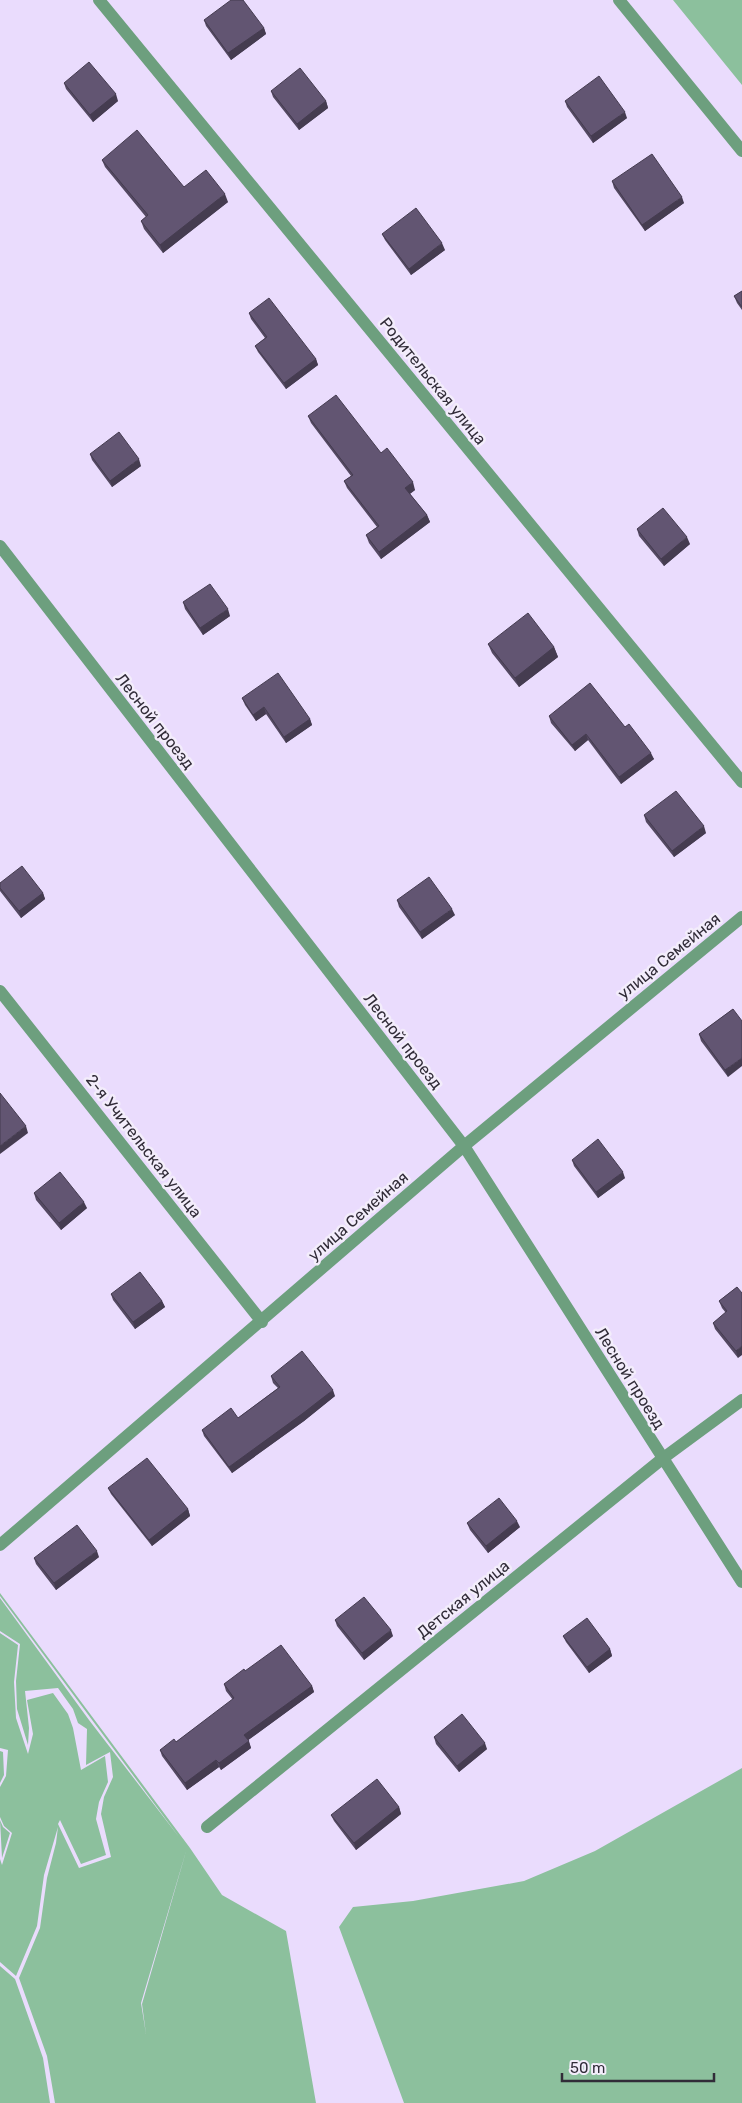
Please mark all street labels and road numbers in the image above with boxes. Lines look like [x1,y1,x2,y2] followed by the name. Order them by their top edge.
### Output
[376,314,490,448] street label: Родительская улица
[112,669,199,773] street label: Лесной проезд
[614,909,724,1003] street label: улица Семейная
[360,989,447,1093] street label: Лесной проезд
[82,1071,206,1221] street label: 2-я Учительская улица
[304,1167,412,1265] street label: улица Семейная
[591,1324,669,1433] street label: Лесной проезд
[413,1556,513,1642] street label: Детская улица

